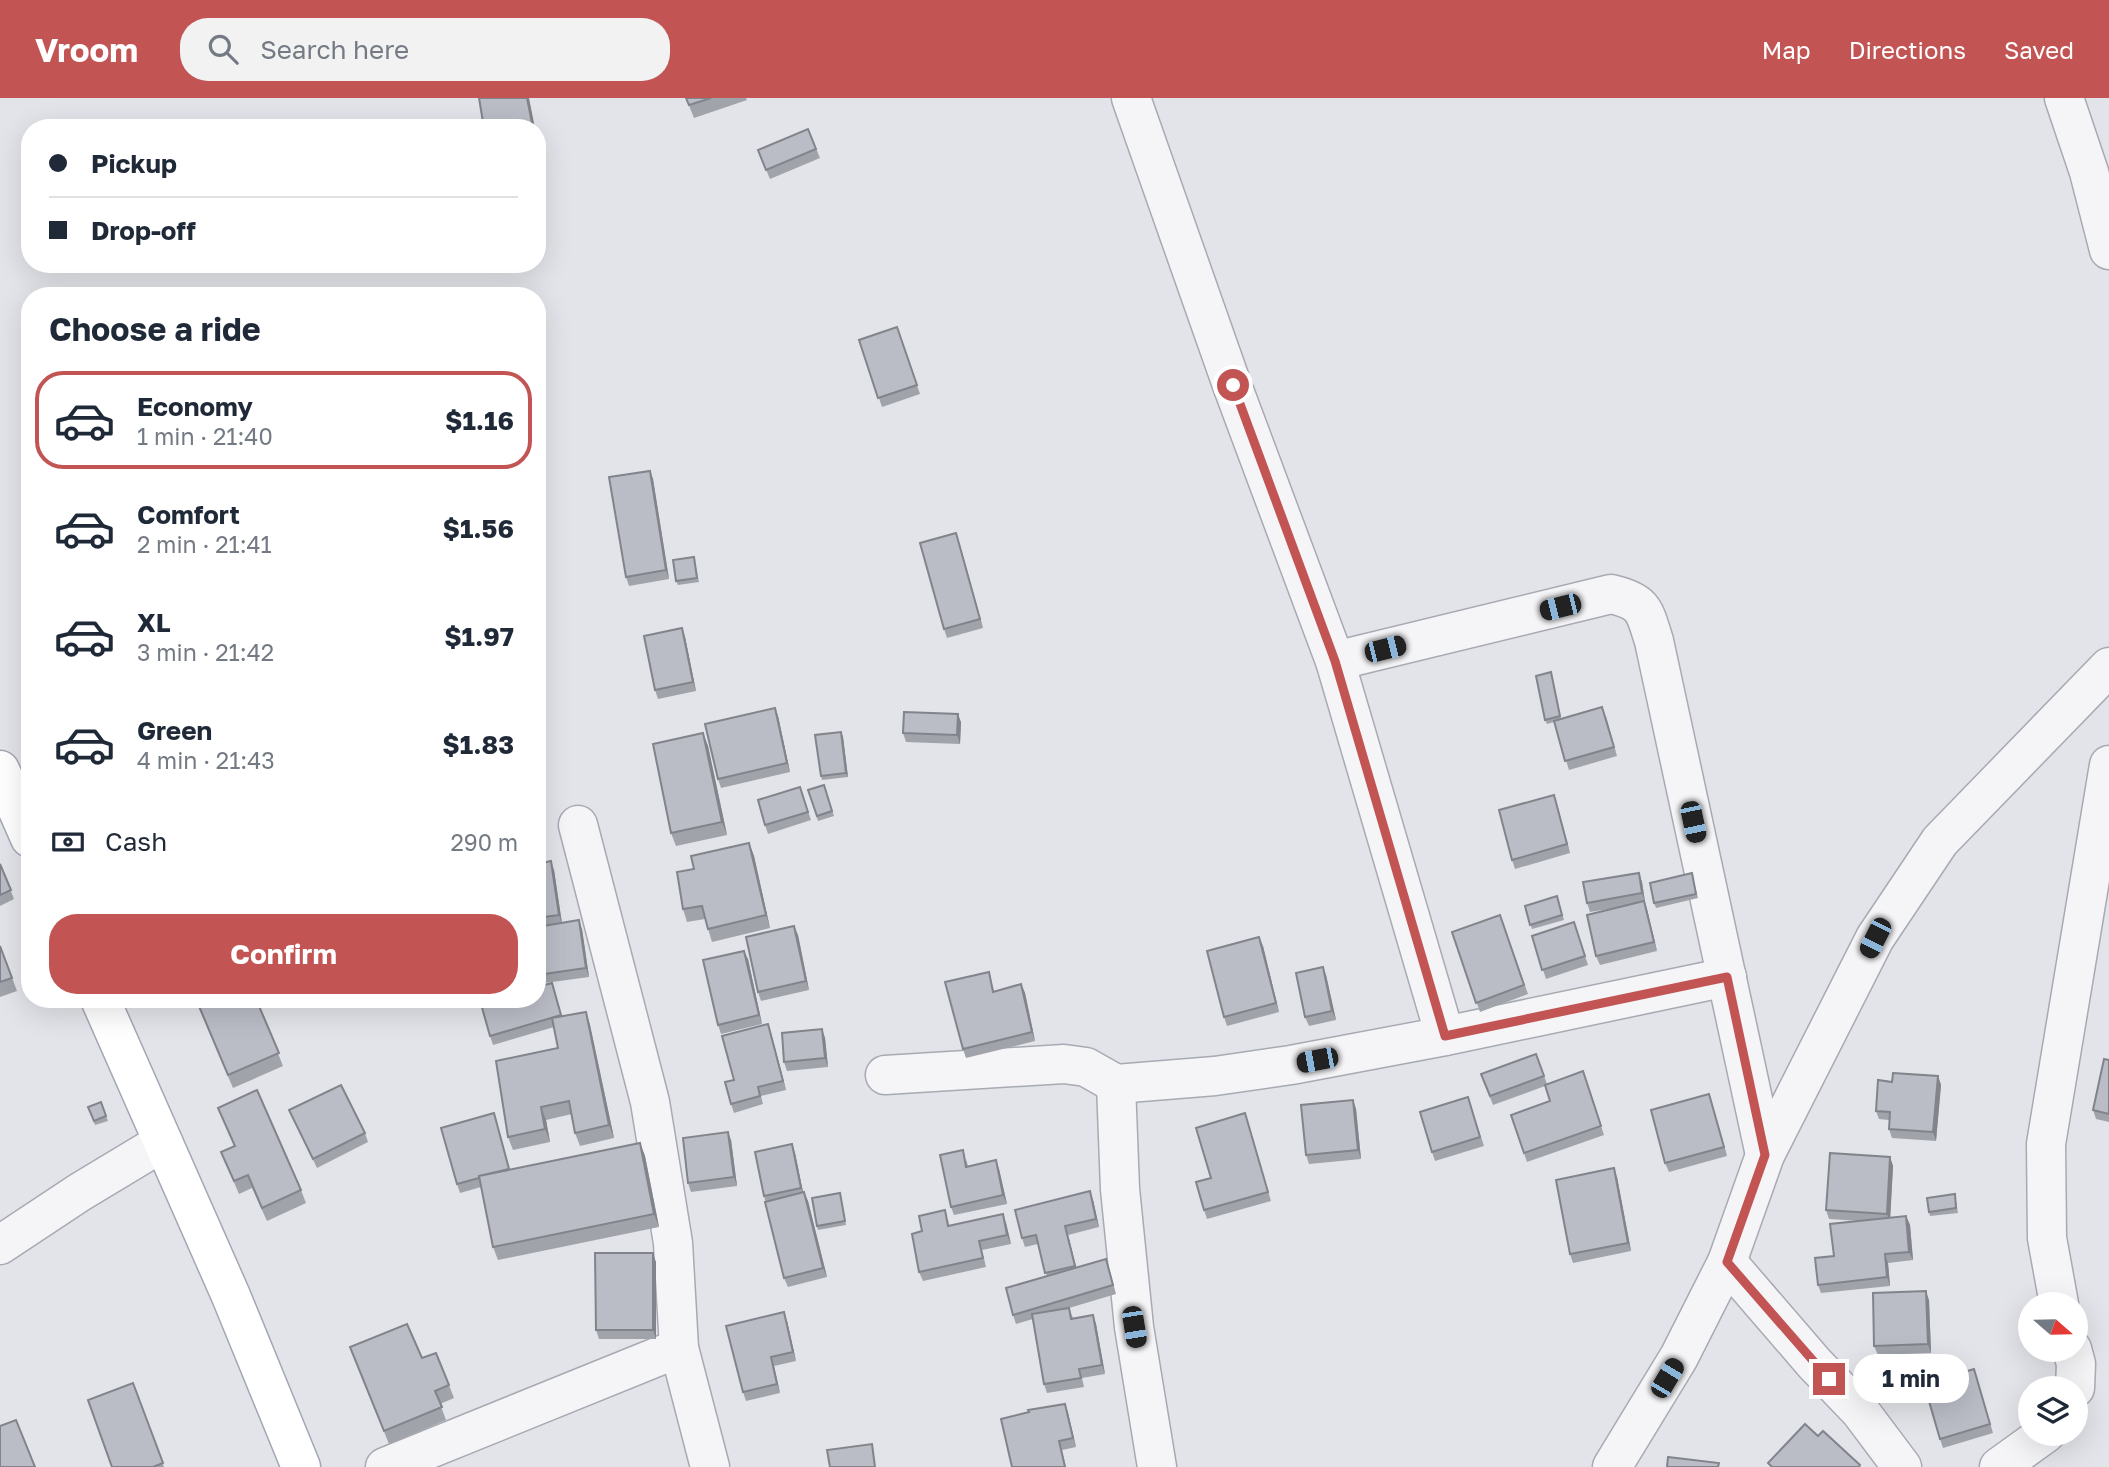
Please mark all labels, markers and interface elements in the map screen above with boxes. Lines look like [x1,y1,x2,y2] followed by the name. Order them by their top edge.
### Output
[180,18,670,81] search box
[35,30,138,69] text: Vroom
[204,30,242,68] icon: search
[260,34,409,65] text: Search here
[1762,35,1811,64] text: Map
[1849,35,1966,64] text: Directions
[2004,35,2074,64] text: Saved
[91,148,177,179] text: Pickup
[91,215,196,246] text: Drop-off
[49,310,261,348] text: Choose a ride
[1217,369,1249,401] route start
[53,389,116,452] icon: car
[137,391,253,422] text: Economy
[445,405,514,436] text: $1.16
[137,422,273,450] text: 1 min · 21:40
[53,497,116,560] icon: car
[137,499,240,530] text: Comfort
[442,513,514,544] text: $1.56
[137,530,272,558] text: 2 min · 21:41
[1538,592,1583,622] car
[53,605,116,668] icon: car
[137,607,171,638] text: XL
[444,621,514,652] text: $1.97
[1363,634,1408,664] car
[137,638,274,666] text: 3 min · 21:42
[53,713,116,776] icon: car
[137,715,212,746] text: Green
[442,729,514,760] text: $1.83
[137,746,275,774] text: 4 min · 21:43
[1679,799,1708,845] car
[49,823,87,861] icon: cash
[105,826,167,857] text: Cash
[450,828,518,856] text: 290 m
[49,914,518,994] button: Confirm
[1857,915,1894,961] car
[1295,1046,1340,1074] car
[2018,1292,2088,1362] north arrow
[2018,1292,2088,1446] map controls
[1121,1305,1148,1349] car
[1854,1354,1969,1404] callout: 1 min
[1648,1355,1687,1401] car
[1813,1363,1845,1395] route end
[1882,1364,1940,1392] text: 1 min
[2018,1376,2088,1446] button: layers

